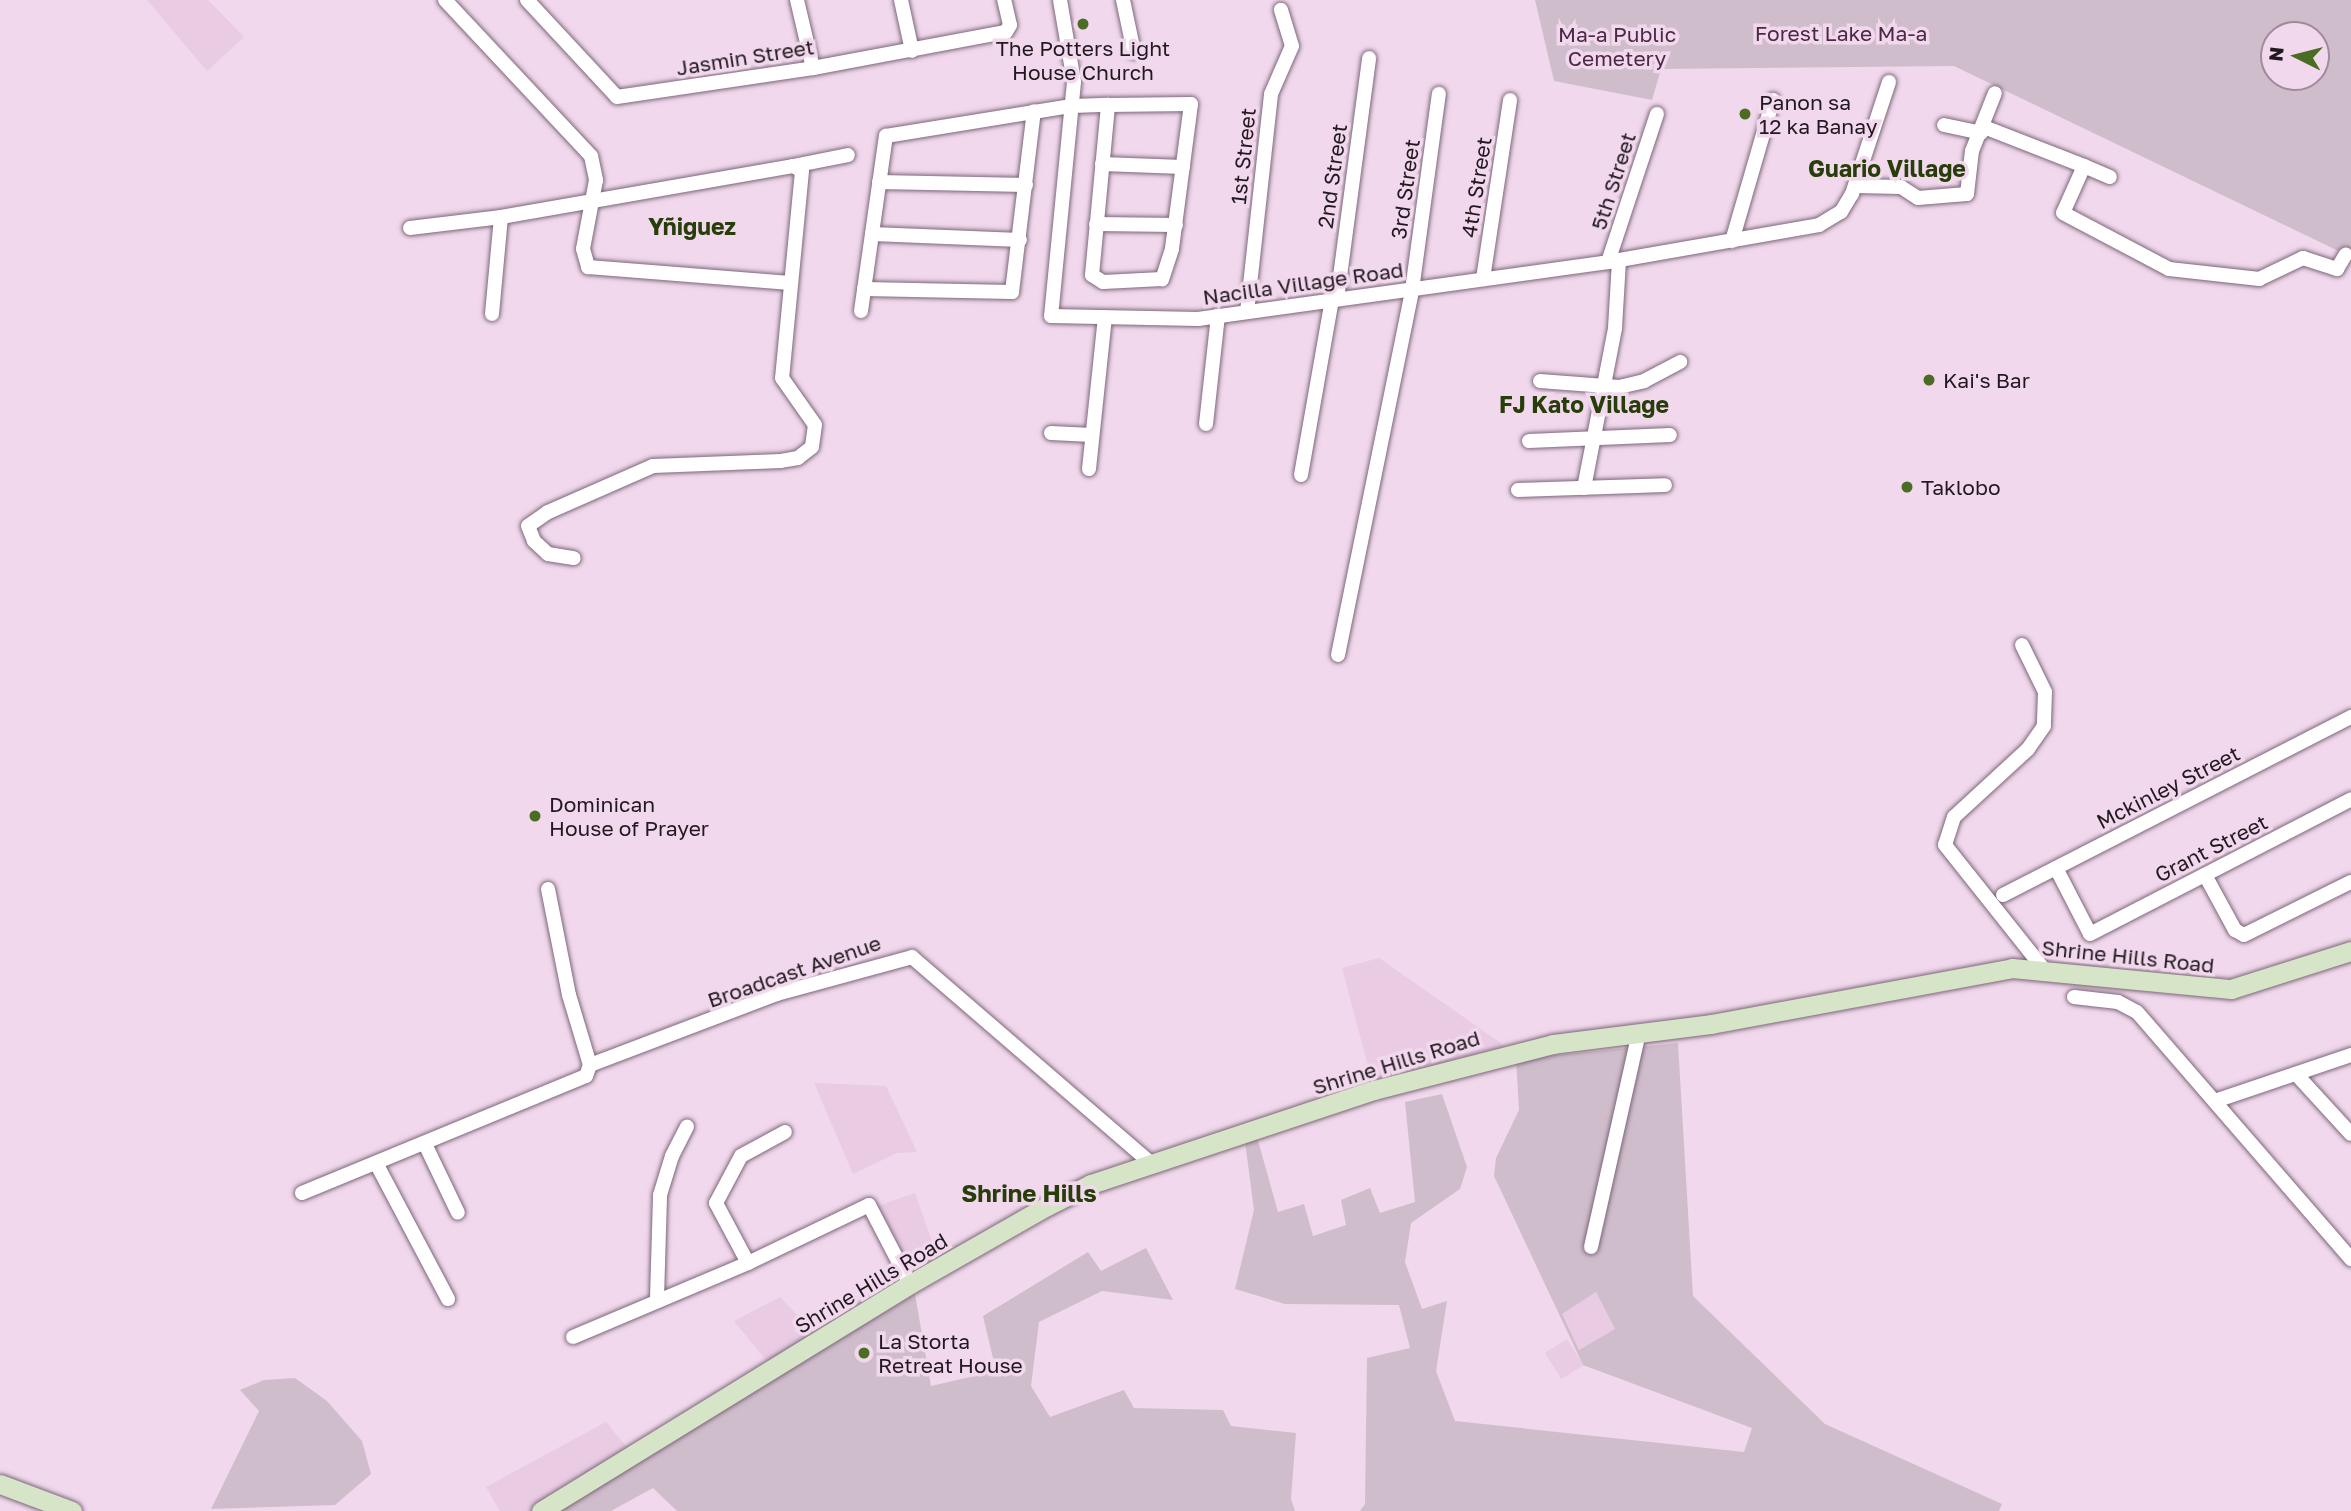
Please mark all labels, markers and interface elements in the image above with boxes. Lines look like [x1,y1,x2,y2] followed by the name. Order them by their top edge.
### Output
[1075,16,1091,32] marker: The Potters Light House Church
[1755,20,1927,46] park label: Forest Lake Ma-a
[1558,21,1676,71] park label: Ma-a Public Cemetery
[2260,21,2330,91] north arrow
[674,34,816,80] street label: Jasmin Street
[996,35,1170,85] place label: The Potters Light House Church
[2263,46,2288,62] text: N
[1759,89,1877,139] place label: Panon sa 12 ka Banay
[1225,106,1261,206] street label: 1st Street
[1737,106,1753,122] marker: Panon sa 12 ka Banay
[1312,122,1352,230] street label: 2nd Street
[1585,129,1641,233] street label: 5th Street
[1456,135,1496,239] street label: 4th Street
[1386,137,1424,241] street label: 3rd Street
[1808,154,1966,182] district label: Guario Village
[648,212,736,240] district label: Yñiguez
[1201,256,1405,310] street label: Nacilla Village Road
[1943,367,2030,393] place label: Kai's Bar
[1921,372,1937,388] marker: Kai's Bar
[1499,390,1669,418] district label: FJ Kato Village
[1921,474,2000,500] place label: Taklobo
[1899,479,1915,495] marker: Taklobo
[2092,740,2244,834] street label: Mckinley Street
[549,791,709,841] place label: Dominican House of Prayer
[527,808,543,824] marker: Dominican House of Prayer
[2150,809,2272,887] street label: Grant Street
[704,930,884,1012] street label: Broadcast Avenue
[2040,934,2216,978] street label: Shrine Hills Road
[1309,1025,1483,1099] street label: Shrine Hills Road
[961,1179,1097,1207] district label: Shrine Hills
[790,1228,952,1338] street label: Shrine Hills Road
[878,1328,1023,1378] place label: La Storta Retreat House
[856,1345,872,1361] marker: La Storta Retreat House

